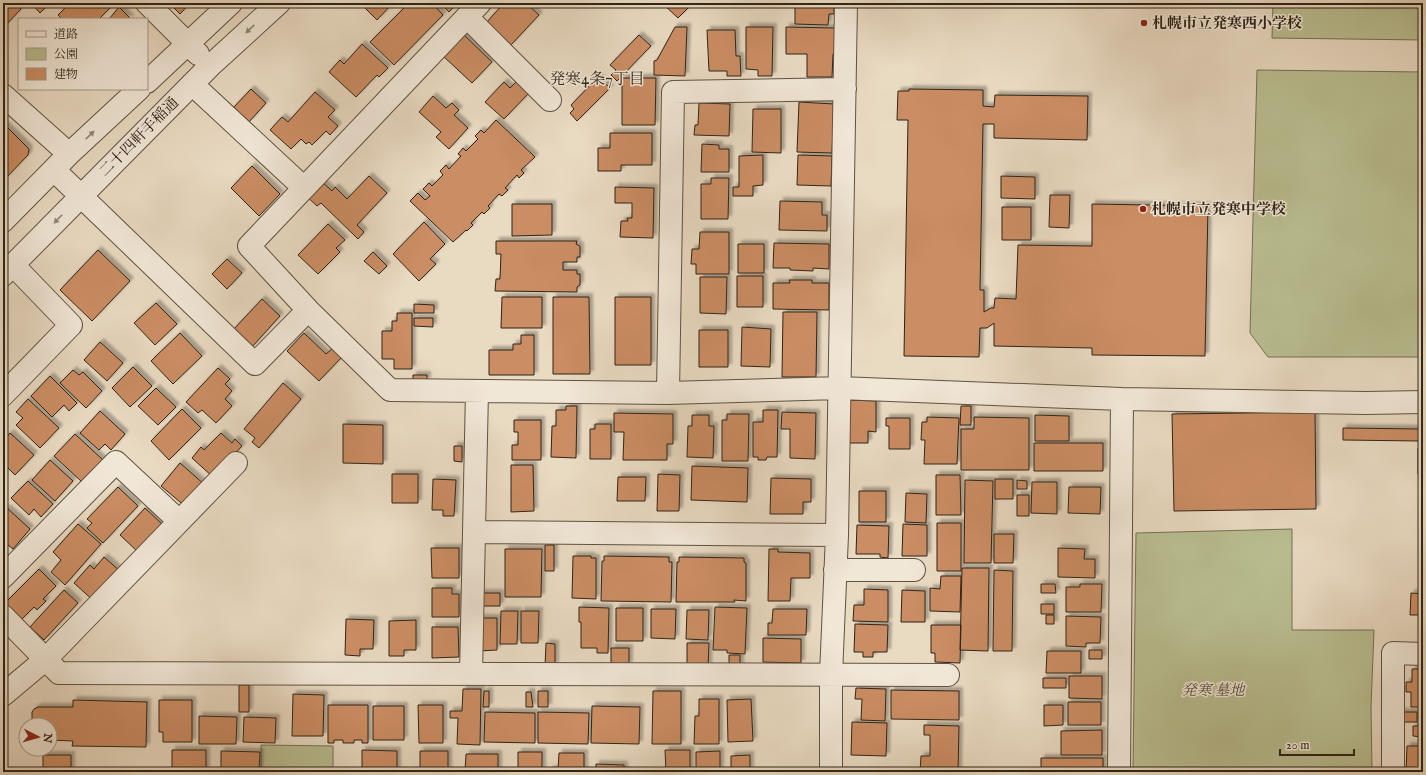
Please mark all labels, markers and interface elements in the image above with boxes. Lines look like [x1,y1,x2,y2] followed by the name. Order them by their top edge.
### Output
[1152,14,1302,33] place label: 札幌市立発寒西小学校
[18,18,148,90] legend
[1139,18,1149,28] marker: 札幌市立発寒西小学校
[245,25,255,34] one-way arrow
[54,27,78,42] text: 道路
[54,47,78,62] text: 公園
[54,67,78,82] text: 建物
[549,70,645,90] district label: 発寒4条7丁目
[95,93,183,181] street label: 二十四軒手稲通
[85,130,95,139] one-way arrow
[1151,200,1286,219] place label: 札幌市立発寒中学校
[1138,204,1148,214] marker: 札幌市立発寒中学校
[53,214,63,224] one-way arrow
[1181,681,1247,700] park label: 発寒 墓地
[18,717,58,757] north arrow
[39,731,55,744] text: N
[1280,731,1354,757] scale bar
[1286,738,1309,753] text: 20 m

